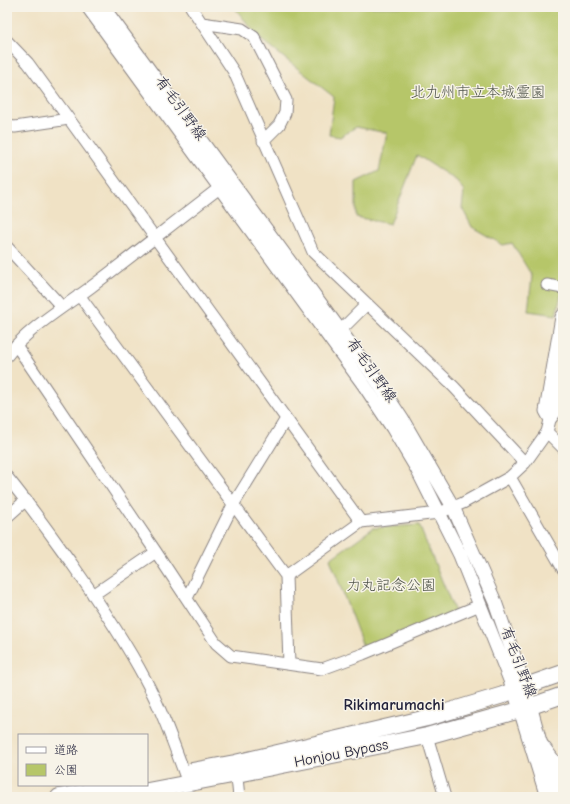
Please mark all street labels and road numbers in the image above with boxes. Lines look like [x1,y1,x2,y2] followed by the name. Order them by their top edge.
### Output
[152,72,210,144] street label: 有毛引野線
[343,334,401,406] street label: 有毛引野線
[497,624,541,700] street label: 有毛引野線
[292,735,390,771] street label: Honjou Bypass

